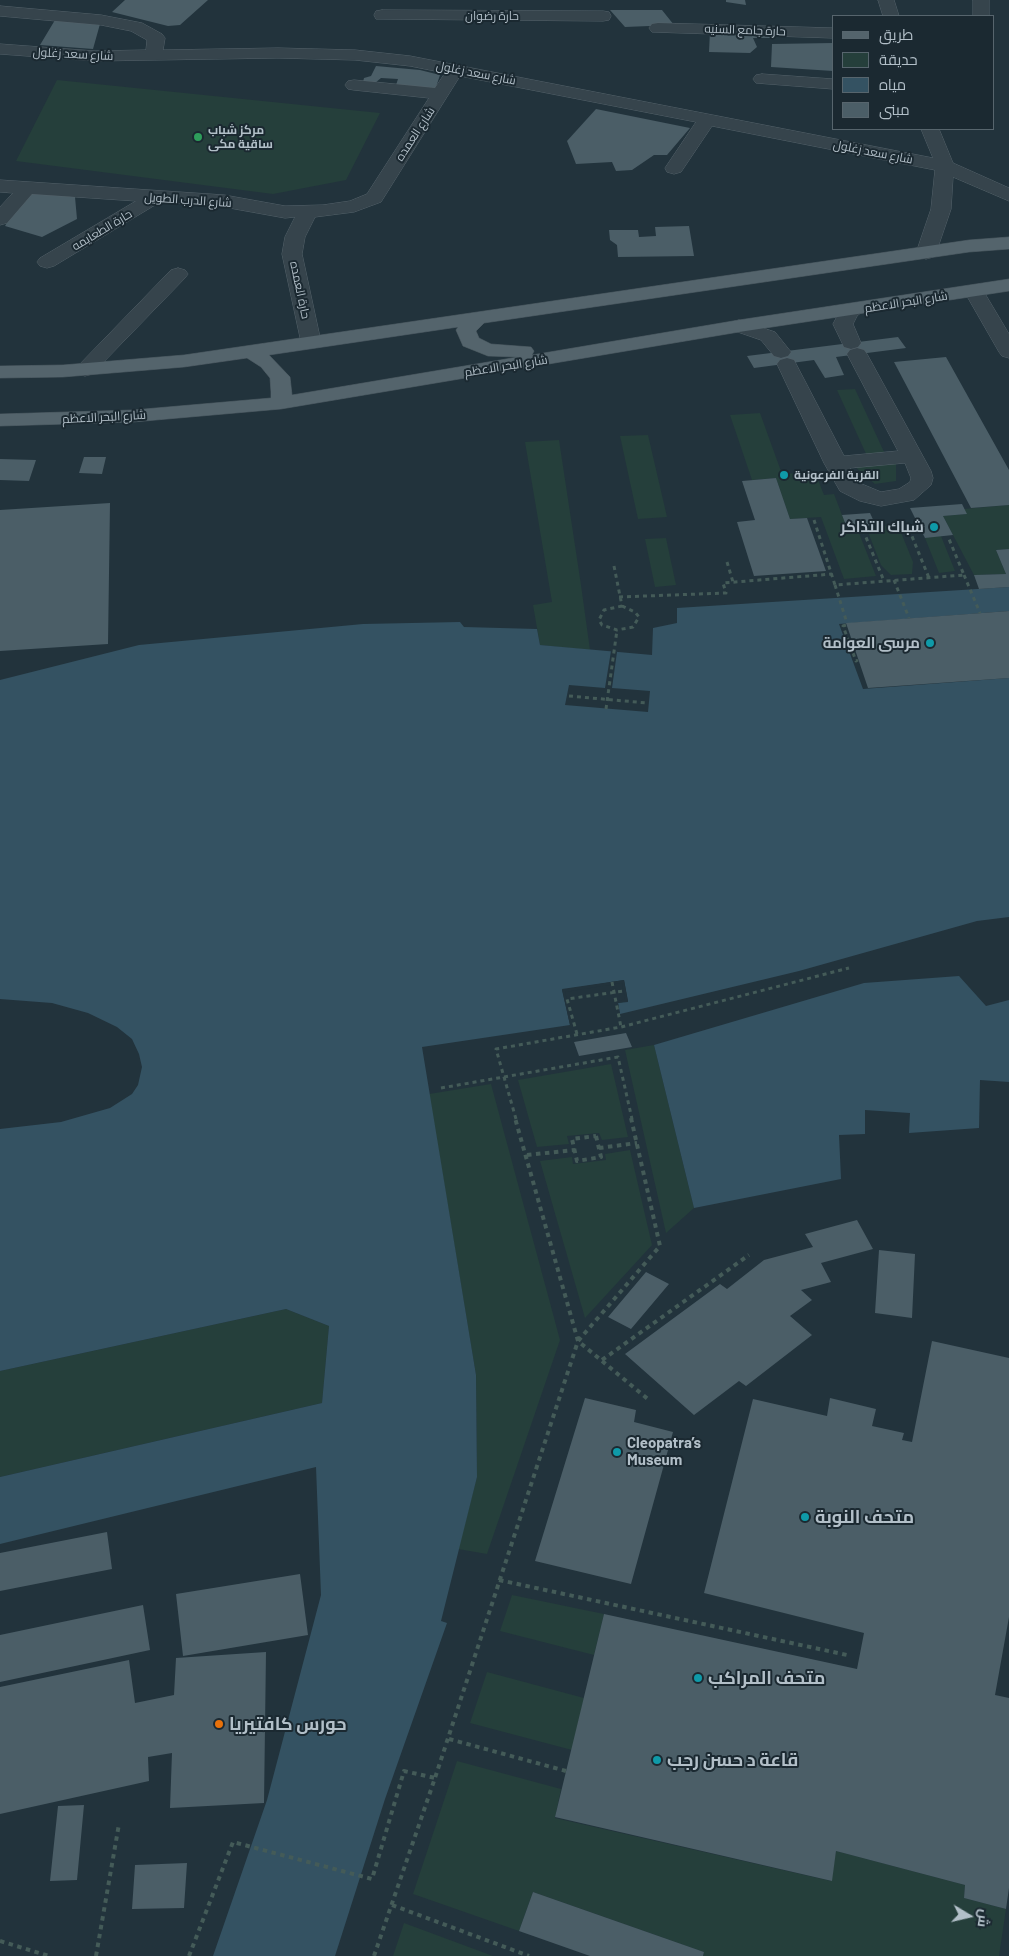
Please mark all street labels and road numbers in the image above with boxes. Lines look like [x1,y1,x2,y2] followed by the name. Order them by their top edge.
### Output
[465,9,519,23] street label: حارة رضوان
[704,21,786,39] street label: حارة جامع السنيه
[32,45,114,63] street label: شارع سعد زغلول
[435,58,517,88] street label: شارع سعد زغلول
[392,104,438,164] street label: شارع العمده
[832,137,914,167] street label: شارع سعد زغلول
[144,190,232,210] street label: شارع الدرب الطويل
[69,206,135,254] street label: حارة الطعايمه
[287,260,313,320] street label: حارة العمده
[863,288,949,316] street label: شارع البحر الاعظم
[463,352,549,380] street label: شارع البحر الاعظم
[62,408,146,426] street label: شارع البحر الاعظم

